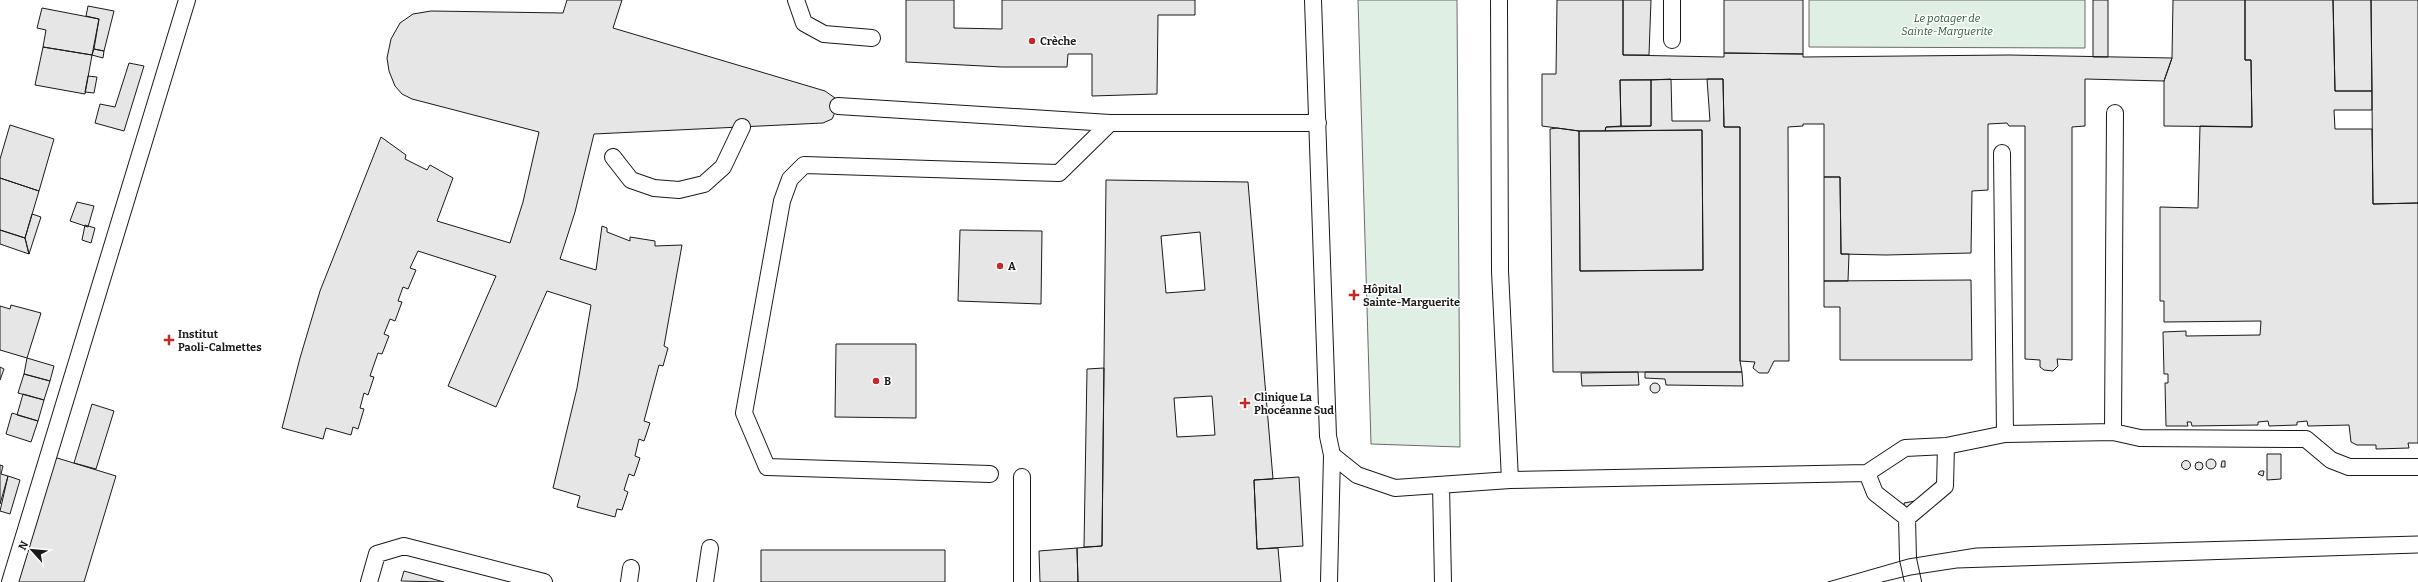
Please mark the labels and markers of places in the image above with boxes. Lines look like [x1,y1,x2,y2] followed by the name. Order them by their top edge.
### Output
[1040,35,1076,48] place label: Crèche
[1027,36,1037,46] marker: Crèche
[1008,260,1016,273] place label: A
[995,261,1005,271] marker: A
[1363,283,1460,309] place label: Hôpital Sainte-Marguerite
[1348,289,1360,301] marker: Hôpital Sainte-Marguerite
[178,328,262,354] place label: Institut Paoli-Calmettes
[163,334,175,346] marker: Institut Paoli-Calmettes
[884,375,891,388] place label: B
[871,376,881,386] marker: B
[1254,391,1334,417] place label: Clinique La Phocéanne Sud
[1239,397,1251,409] marker: Clinique La Phocéanne Sud

